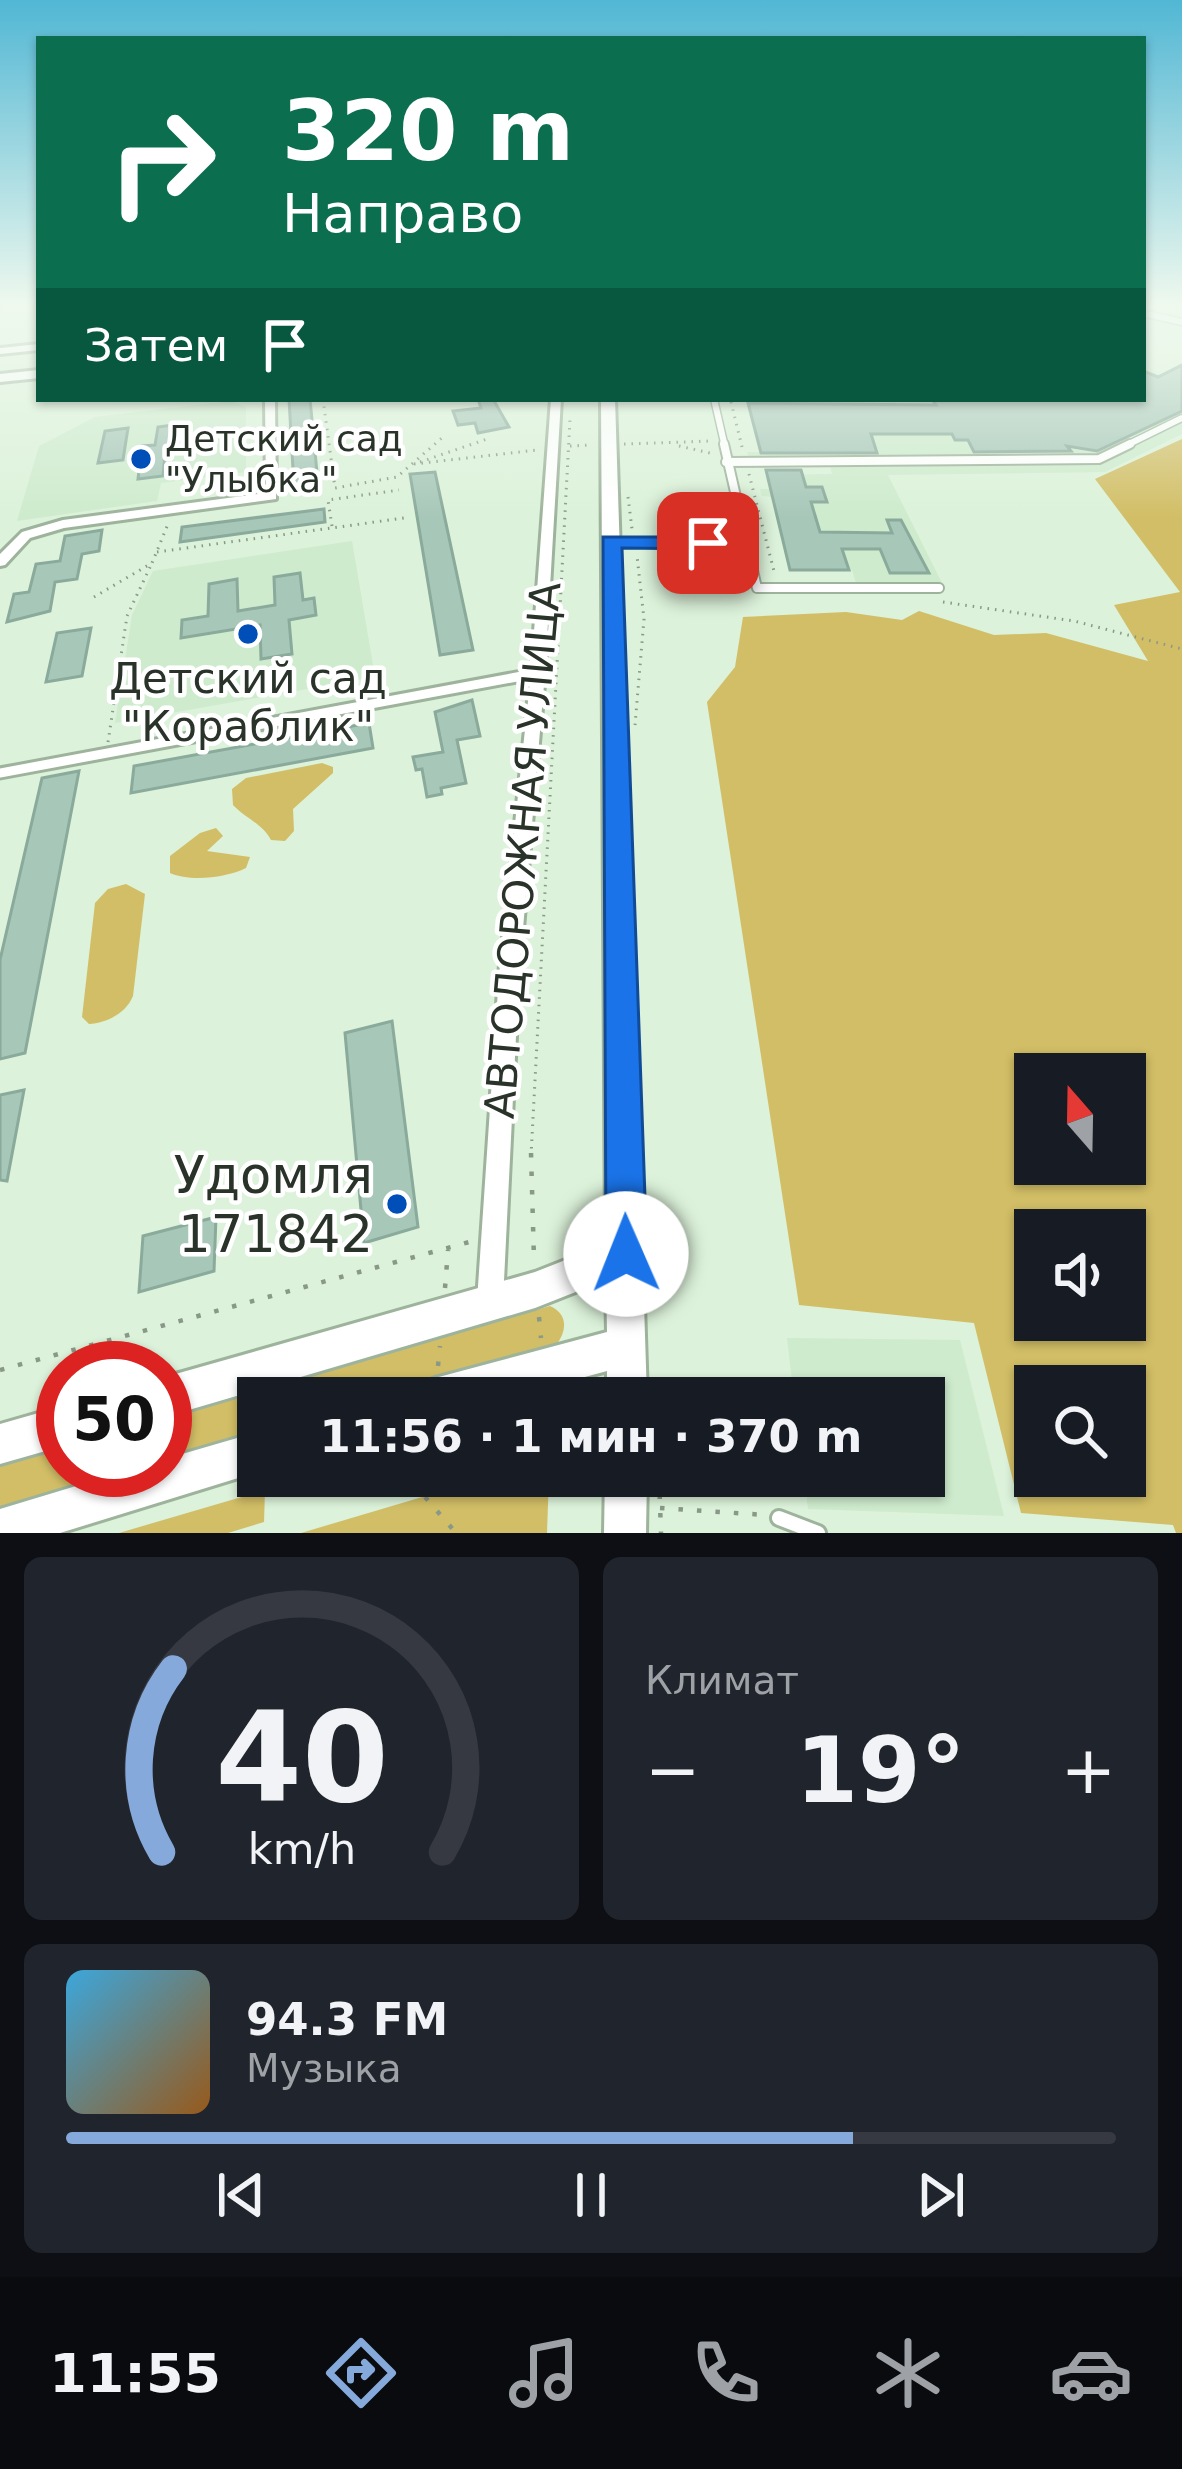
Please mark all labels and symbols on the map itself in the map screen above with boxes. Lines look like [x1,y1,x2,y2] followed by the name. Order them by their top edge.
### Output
[165,418,403,500] place label: Детский сад "Улыбка"
[128,446,154,472] marker: Детский сад "Улыбка"
[657,492,759,594] pin
[475,579,570,1120] street label: АВТОДОРОЖНАЯ УЛИЦА
[235,621,261,647] marker: Детский сад "Кораблик"
[109,654,387,751] place label: Детский сад "Кораблик"
[1014,1053,1146,1185] north arrow
[174,1146,373,1264] place label: Удомля 171842
[384,1191,410,1217] marker: Удомля 171842
[563,1191,689,1317] position arrow
[36,1341,192,1497] speed limit sign: 50

